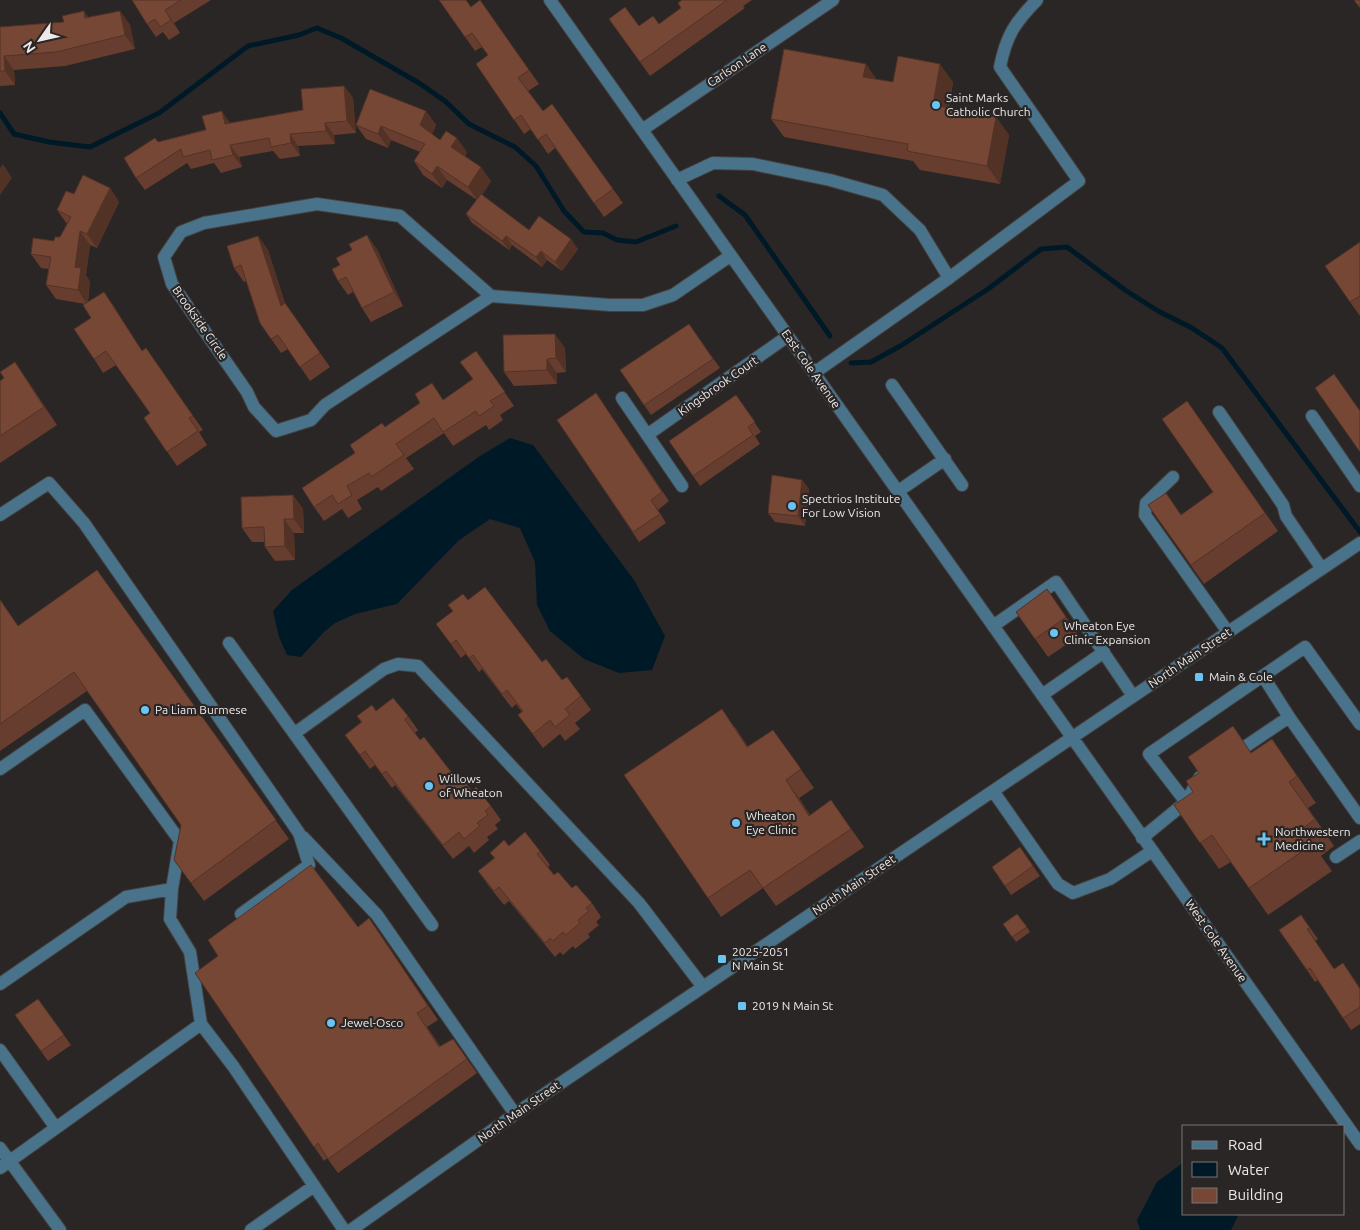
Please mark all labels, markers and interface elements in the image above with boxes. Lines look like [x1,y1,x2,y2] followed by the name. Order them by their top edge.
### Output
[15,15,65,65] north arrow
[20,38,39,56] text: N
[705,40,769,89] street label: Carlson Lane
[946,91,1031,118] place label: Saint Marks Catholic Church
[930,99,942,111] marker: Saint Marks Catholic Church
[170,283,231,362] street label: Brookside Circle
[779,327,843,410] street label: East Cole Avenue
[675,353,760,418] street label: Kingsbrook Court
[802,492,900,519] place label: Spectrios Institute For Low Vision
[786,500,798,512] marker: Spectrios Institute For Low Vision
[1064,619,1150,646] place label: Wheaton Eye Clinic Expansion
[1146,625,1234,690] street label: North Main Street
[1048,627,1060,639] marker: Wheaton Eye Clinic Expansion
[1209,670,1273,683] place label: Main & Cole
[1193,671,1205,683] marker: Main & Cole
[155,703,247,716] place label: Pa Liam Burmese
[139,704,151,716] marker: Pa Liam Burmese
[439,772,503,799] place label: Willows of Wheaton
[423,780,435,792] marker: Willows of Wheaton
[746,809,797,836] place label: Wheaton Eye Clinic
[730,817,742,829] marker: Wheaton Eye Clinic
[1275,825,1351,852] place label: Northwestern Medicine
[1257,832,1271,846] marker: Northwestern Medicine
[810,852,898,917] street label: North Main Street
[1183,897,1250,984] street label: West Cole Avenue
[732,945,790,972] place label: 2025-2051 N Main St
[716,953,728,965] marker: 2025-2051 N Main St
[752,999,834,1012] place label: 2019 N Main St
[736,1000,748,1012] marker: 2019 N Main St
[341,1016,403,1029] place label: Jewel-Osco
[325,1017,337,1029] marker: Jewel-Osco
[475,1078,562,1145] street label: North Main Street
[1182,1125,1345,1215] legend
[1228,1136,1263,1153] text: Road
[1228,1161,1269,1178] text: Water
[1228,1186,1283,1203] text: Building

